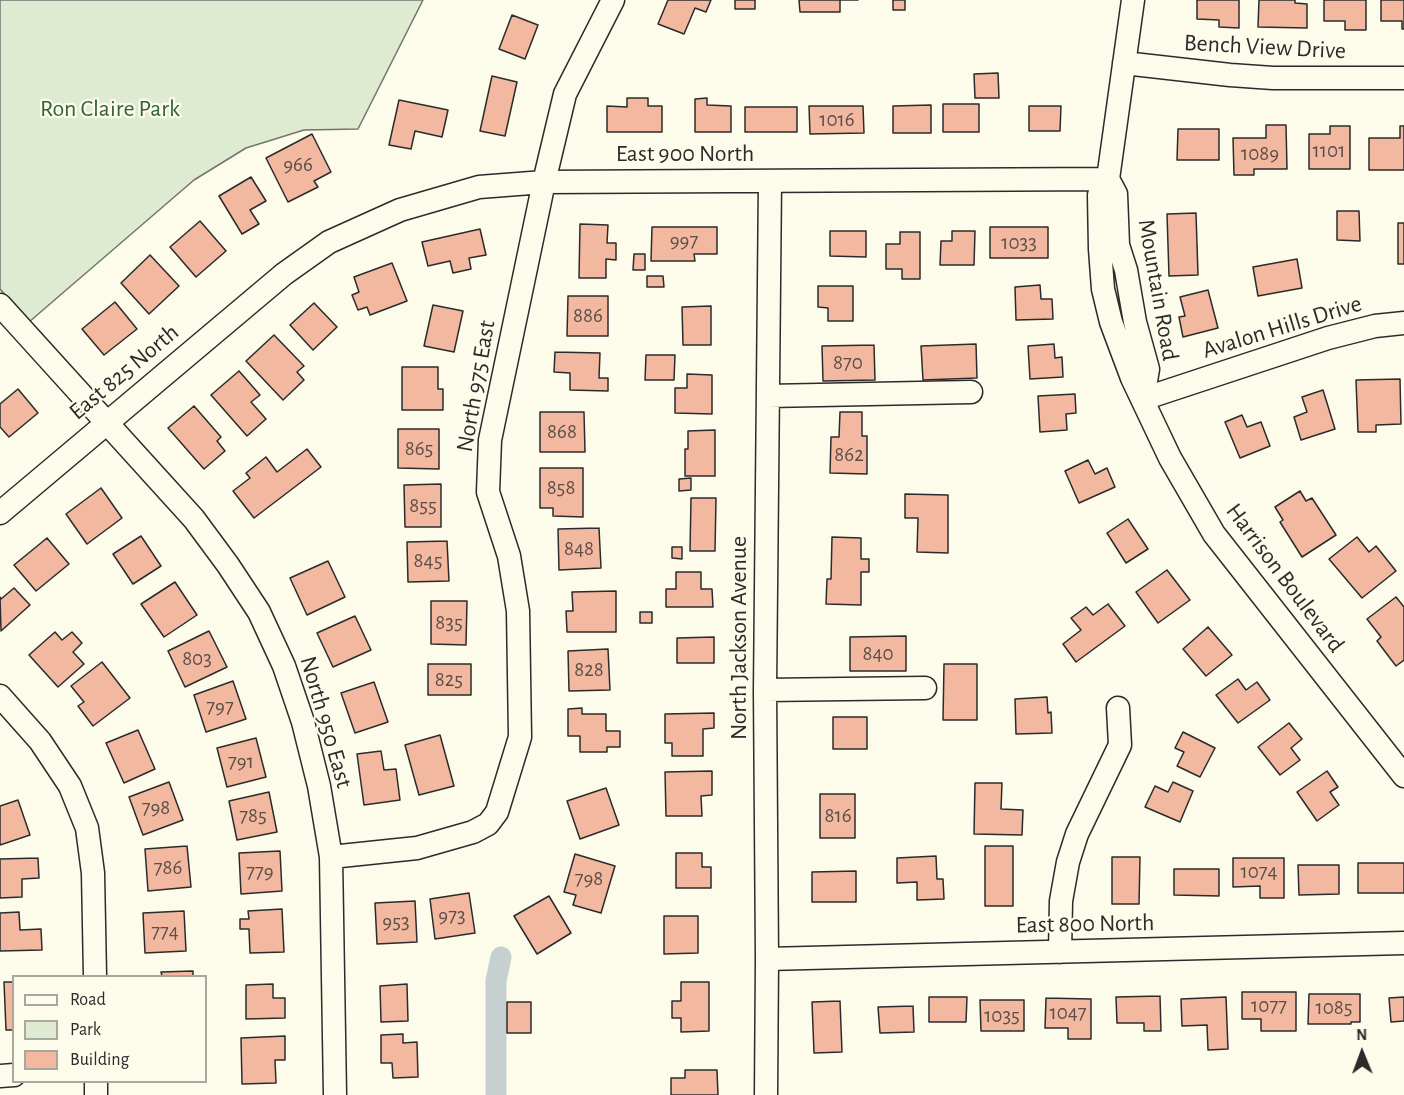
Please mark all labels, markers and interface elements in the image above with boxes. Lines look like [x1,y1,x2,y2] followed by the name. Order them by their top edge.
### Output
[1183,28,1347,66] street label: Bench View Drive
[40,95,180,123] park label: Ron Claire Park
[819,107,855,133] house number: 1016
[1313,138,1345,164] house number: 1101
[616,140,754,168] street label: East 900 North
[1241,141,1279,167] house number: 1089
[283,152,313,178] house number: 966
[1131,217,1185,363] street label: Mountain Road
[670,228,698,254] house number: 997
[1001,230,1037,256] house number: 1033
[1199,289,1365,365] street label: Avalon Hills Drive
[573,303,603,329] house number: 886
[63,318,185,426] street label: East 825 North
[450,318,502,454] street label: North 975 East
[833,350,863,376] house number: 870
[547,419,577,445] house number: 868
[405,436,433,462] house number: 865
[834,442,864,468] house number: 862
[547,475,575,501] house number: 858
[409,493,437,519] house number: 855
[1220,498,1350,658] street label: Harrison Boulevard
[564,536,594,562] house number: 848
[725,536,753,740] street label: North Jackson Avenue
[414,548,442,574] house number: 845
[435,610,463,636] house number: 835
[862,641,894,667] house number: 840
[182,646,212,672] house number: 803
[293,653,359,791] street label: North 950 East
[574,657,604,683] house number: 828
[435,667,463,693] house number: 825
[206,694,234,720] house number: 797
[228,749,254,775] house number: 791
[142,795,170,821] house number: 798
[239,803,267,829] house number: 785
[824,803,852,829] house number: 816
[154,855,182,881] house number: 786
[246,859,274,885] house number: 779
[1240,859,1278,885] house number: 1074
[575,866,603,892] house number: 798
[438,903,466,929] house number: 973
[1015,908,1155,940] street label: East 800 North
[382,909,410,935] house number: 953
[151,919,179,945] house number: 774
[12,975,207,1083] legend
[70,991,106,1009] text: Road
[1251,993,1287,1019] house number: 1077
[1315,995,1353,1021] house number: 1085
[1049,1000,1087,1026] house number: 1047
[984,1003,1020,1029] house number: 1035
[70,1021,101,1039] text: Park
[1332,1023,1392,1083] north arrow
[1356,1027,1367,1043] text: N
[70,1051,129,1069] text: Building

